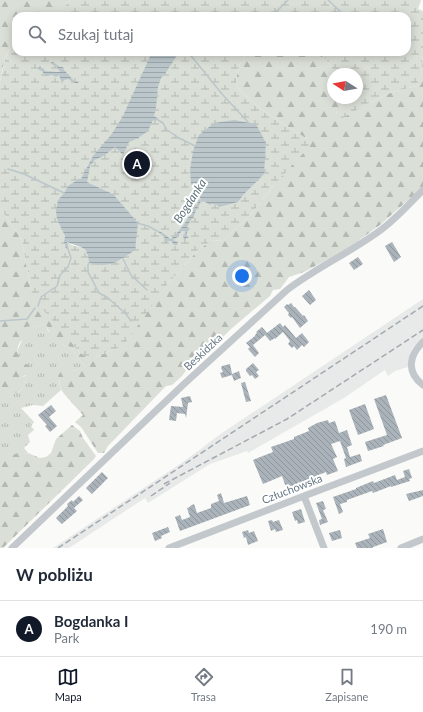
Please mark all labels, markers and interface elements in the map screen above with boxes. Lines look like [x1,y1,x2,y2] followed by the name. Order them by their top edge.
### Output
[12,12,411,56] search box
[26,23,48,45] icon: search
[58,25,134,43] text: Szukaj tutaj
[327,68,363,104] north arrow
[124,149,150,179] pin: A
[170,176,209,226] water label: Bogdanka
[232,266,252,286] your location
[181,331,225,373] street label: Beskidzka
[260,471,324,506] street label: Człuchowska
[16,564,93,585] text: W pobliżu
[54,612,128,630] text: Bogdanka I
[24,621,34,637] text: A
[370,621,407,637] text: 190 m
[54,630,79,646] text: Park
[55,666,82,703] tab: Mapa
[191,666,216,703] tab: Trasa
[325,666,368,703] tab: Zapisane

